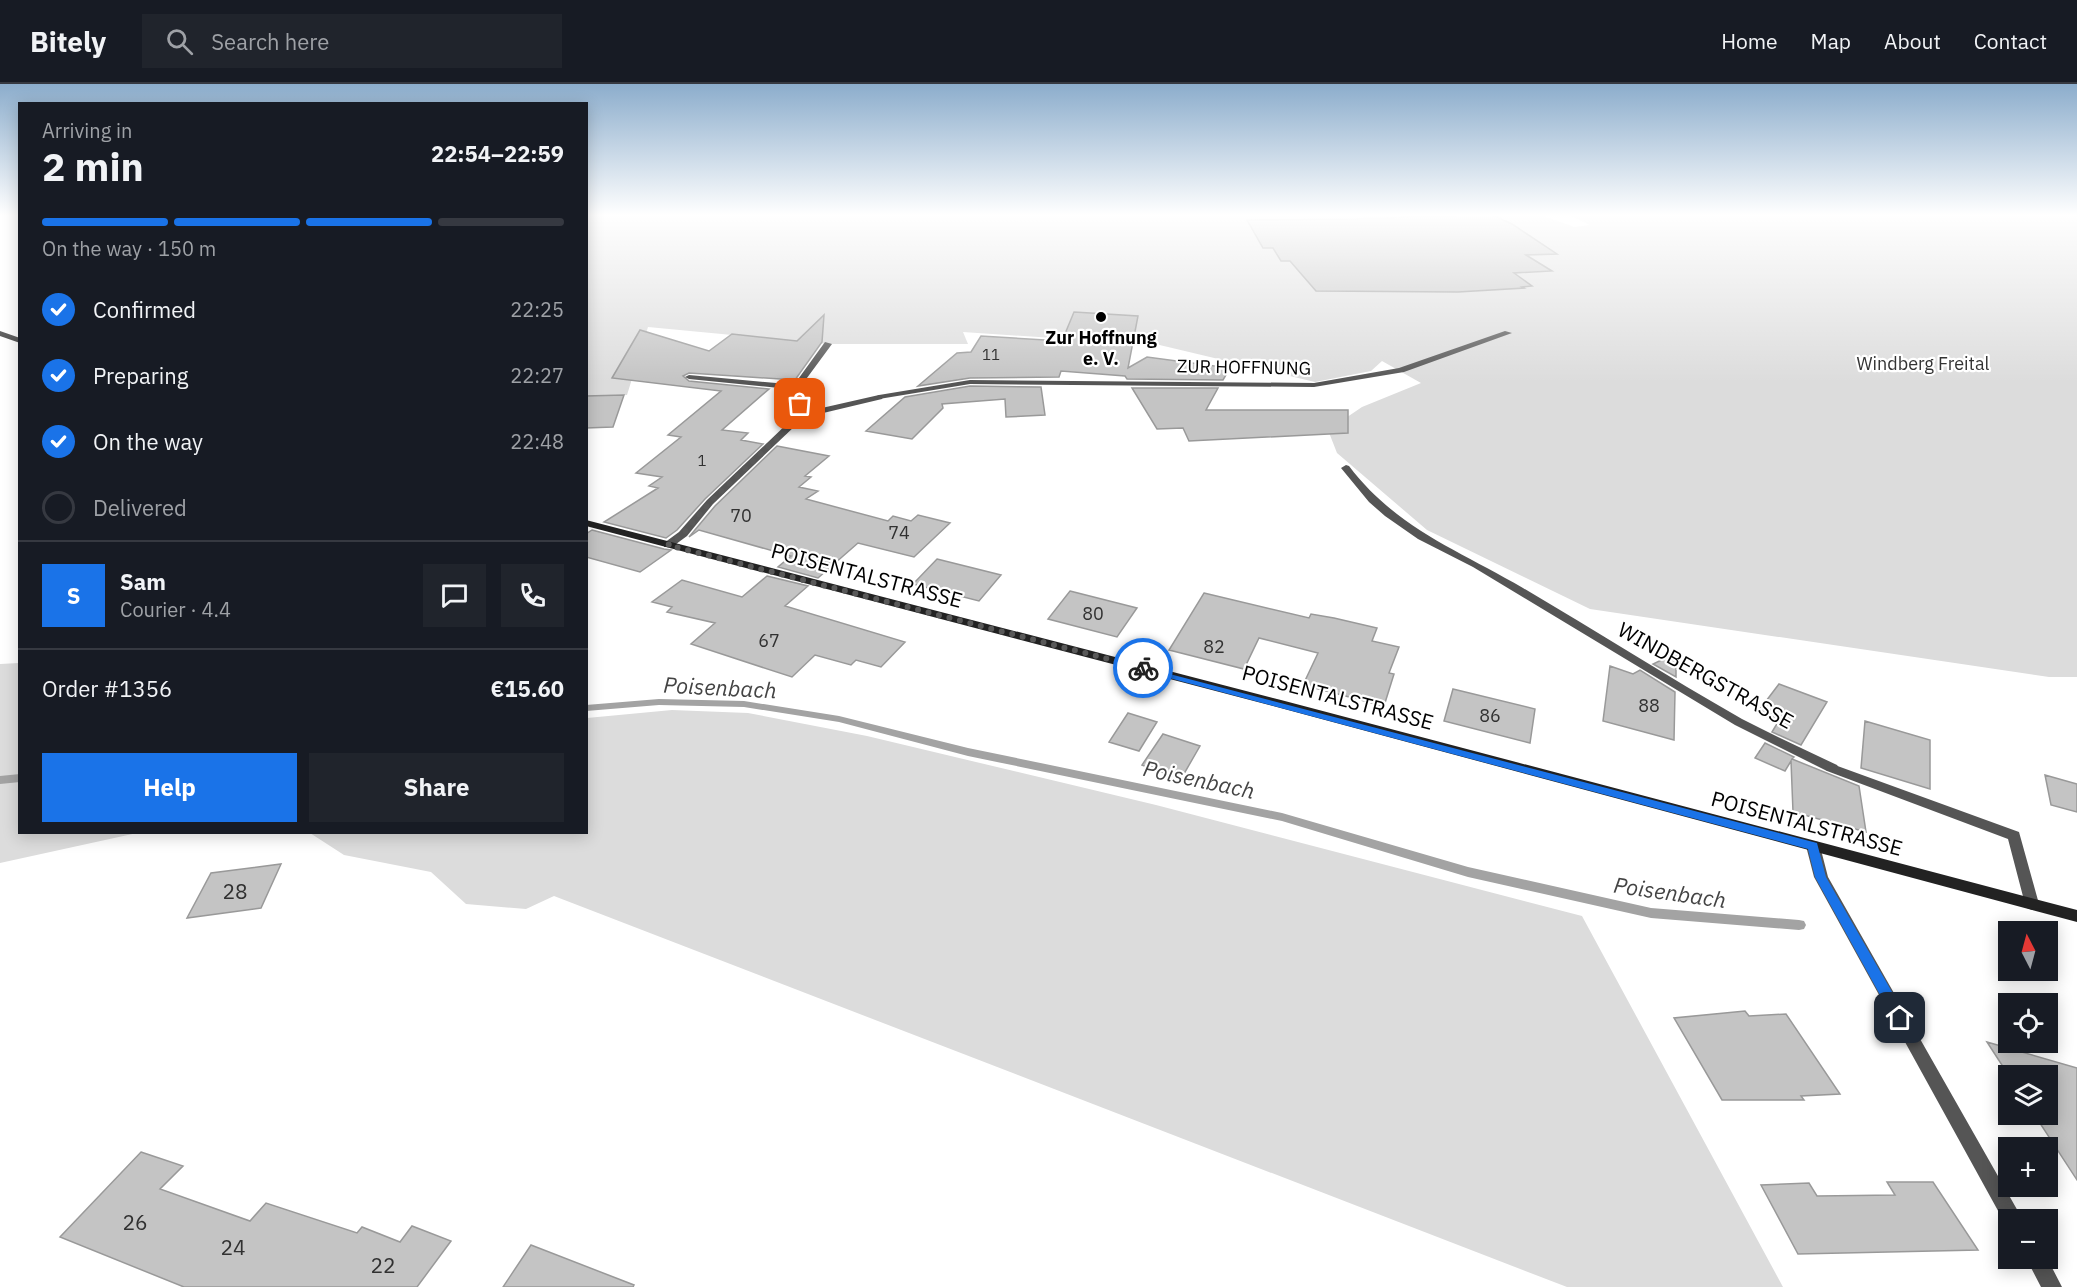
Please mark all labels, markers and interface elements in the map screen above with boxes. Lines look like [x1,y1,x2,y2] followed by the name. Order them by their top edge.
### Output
[142,14,562,68] search box
[30,23,106,60] text: Bitely
[163,25,196,58] icon: search
[211,27,329,56] text: Search here
[1721,27,1778,55] text: Home
[1811,27,1851,55] text: Map
[1884,27,1941,55] text: About
[1974,27,2047,55] text: Contact
[42,117,132,144] text: Arriving in
[431,139,564,168] text: 22:54–22:59
[42,141,144,192] text: 2 min
[42,235,216,262] text: On the way · 150 m
[42,293,75,326] icon: check
[93,295,196,324] text: Confirmed
[510,296,564,323] text: 22:25
[1094,310,1108,324] marker: Zur Hoffnung e. V.
[1045,326,1157,370] place label: Zur Hoffnung e. V.
[982,345,1000,364] house number: 11
[1857,352,1990,375] park label: Windberg Freital
[1177,354,1311,380] street label: ZUR HOFFNUNG
[42,359,75,392] icon: check
[93,361,188,390] text: Preparing
[510,362,564,389] text: 22:27
[774,378,825,429] pin
[783,387,816,420] icon: bag
[42,425,75,458] icon: check
[93,427,203,456] text: On the way
[510,428,564,455] text: 22:48
[697,451,707,470] house number: 1
[93,493,187,522] text: Delivered
[730,504,752,527] house number: 70
[888,521,910,544] house number: 74
[768,536,966,614] street label: POISENTALSTRASSE
[423,564,486,627] button: chat
[501,564,564,627] button: phone
[120,567,166,596] text: Sam
[67,581,80,610] text: S
[120,596,231,623] text: Courier · 4.4
[1082,602,1104,625] house number: 80
[1613,615,1799,735] street label: WINDBERGSTRASSE
[758,629,780,652] house number: 67
[1203,635,1225,658] house number: 82
[1113,638,1173,698] courier
[1127,652,1160,685] icon: bike
[1239,658,1437,736] street label: POISENTALSTRASSE
[663,670,777,704] water label: Poisenbach
[42,674,172,703] text: Order #1356
[491,674,564,703] text: €15.60
[1638,694,1660,717] house number: 88
[1479,704,1501,727] house number: 86
[42,753,297,822] button: Help
[309,753,564,822] button: Share
[1141,753,1257,805] water label: Poisenbach
[1708,784,1906,862] street label: POISENTALSTRASSE
[1612,870,1728,914] water label: Poisenbach
[222,877,248,905] house number: 28
[1998,921,2058,981] north arrow
[1998,921,2058,1269] map controls
[1874,992,1925,1043] pin
[1998,993,2058,1053] button: locate
[1883,1001,1916,1034] icon: home
[1998,1065,2058,1125] button: layers
[1998,1137,2058,1197] button: +
[122,1208,148,1236] house number: 26
[1998,1209,2058,1269] button: −
[220,1233,246,1261] house number: 24
[370,1251,396,1279] house number: 22

